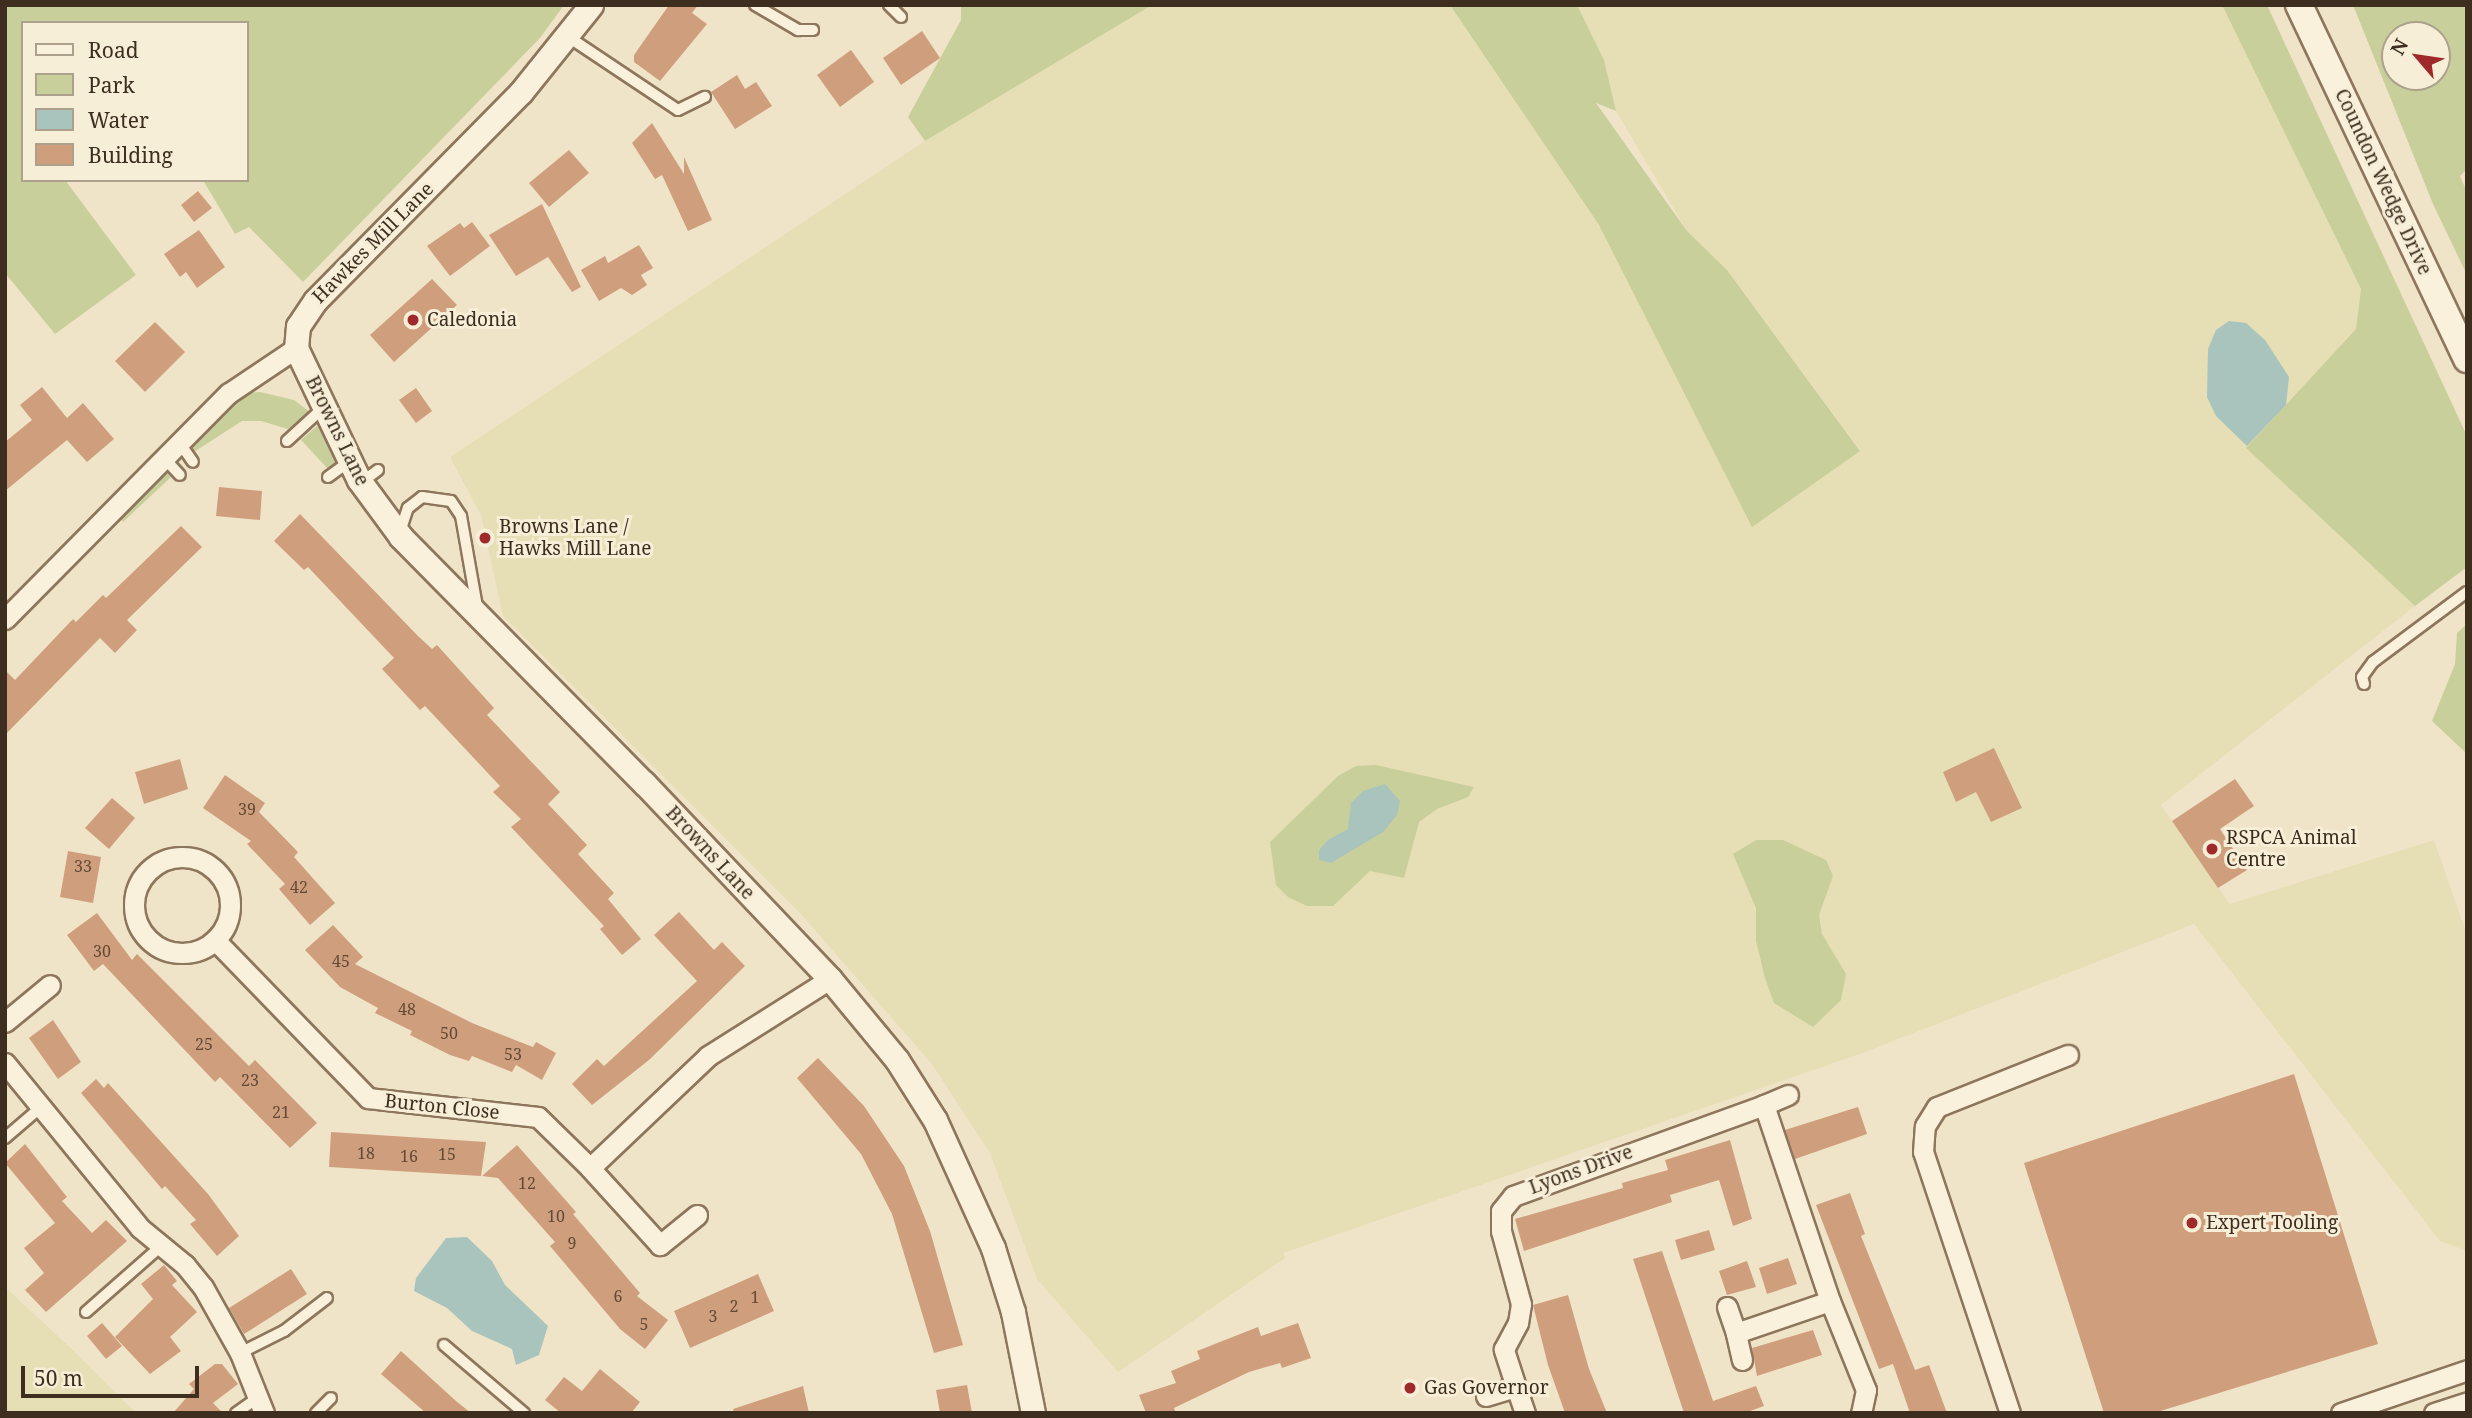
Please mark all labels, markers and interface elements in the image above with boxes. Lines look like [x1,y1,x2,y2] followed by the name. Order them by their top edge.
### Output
[21,21,248,182] legend
[2381,21,2451,91] north arrow
[2384,34,2414,60] text: N
[88,36,139,64] text: Road
[88,71,135,99] text: Park
[2330,85,2436,279] street label: Coundon Wedge Drive
[88,106,149,134] text: Water
[88,141,173,169] text: Building
[308,178,438,308] street label: Hawkes Mill Lane
[427,309,517,331] place label: Caledonia
[405,312,421,328] marker: Caledonia
[301,372,373,490] street label: Browns Lane
[499,516,651,560] place label: Browns Lane / Hawks Mill Lane
[477,530,493,546] marker: Browns Lane / Hawks Mill Lane
[238,799,256,819] house number: 39
[661,802,759,904] street label: Browns Lane
[2226,827,2357,871] place label: RSPCA Animal Centre
[2204,841,2220,857] marker: RSPCA Animal Centre
[74,856,92,876] house number: 33
[290,877,308,897] house number: 42
[93,941,111,961] house number: 30
[332,951,350,971] house number: 45
[398,999,416,1019] house number: 48
[440,1023,458,1043] house number: 50
[195,1034,213,1054] house number: 25
[504,1044,522,1064] house number: 53
[241,1070,259,1090] house number: 23
[383,1090,501,1124] street label: Burton Close
[272,1102,290,1122] house number: 21
[1526,1141,1636,1199] street label: Lyons Drive
[357,1143,375,1163] house number: 18
[438,1144,456,1164] house number: 15
[400,1146,418,1166] house number: 16
[518,1173,536,1193] house number: 12
[547,1206,565,1226] house number: 10
[2206,1212,2338,1234] place label: Expert Tooling
[2184,1215,2200,1231] marker: Expert Tooling
[568,1233,576,1253] house number: 9
[614,1286,622,1306] house number: 6
[751,1287,759,1307] house number: 1
[730,1296,738,1316] house number: 2
[709,1306,717,1326] house number: 3
[640,1314,648,1334] house number: 5
[24,1352,203,1396] scale bar
[34,1364,83,1392] text: 50 m
[1424,1377,1549,1399] place label: Gas Governor
[1402,1380,1418,1396] marker: Gas Governor

